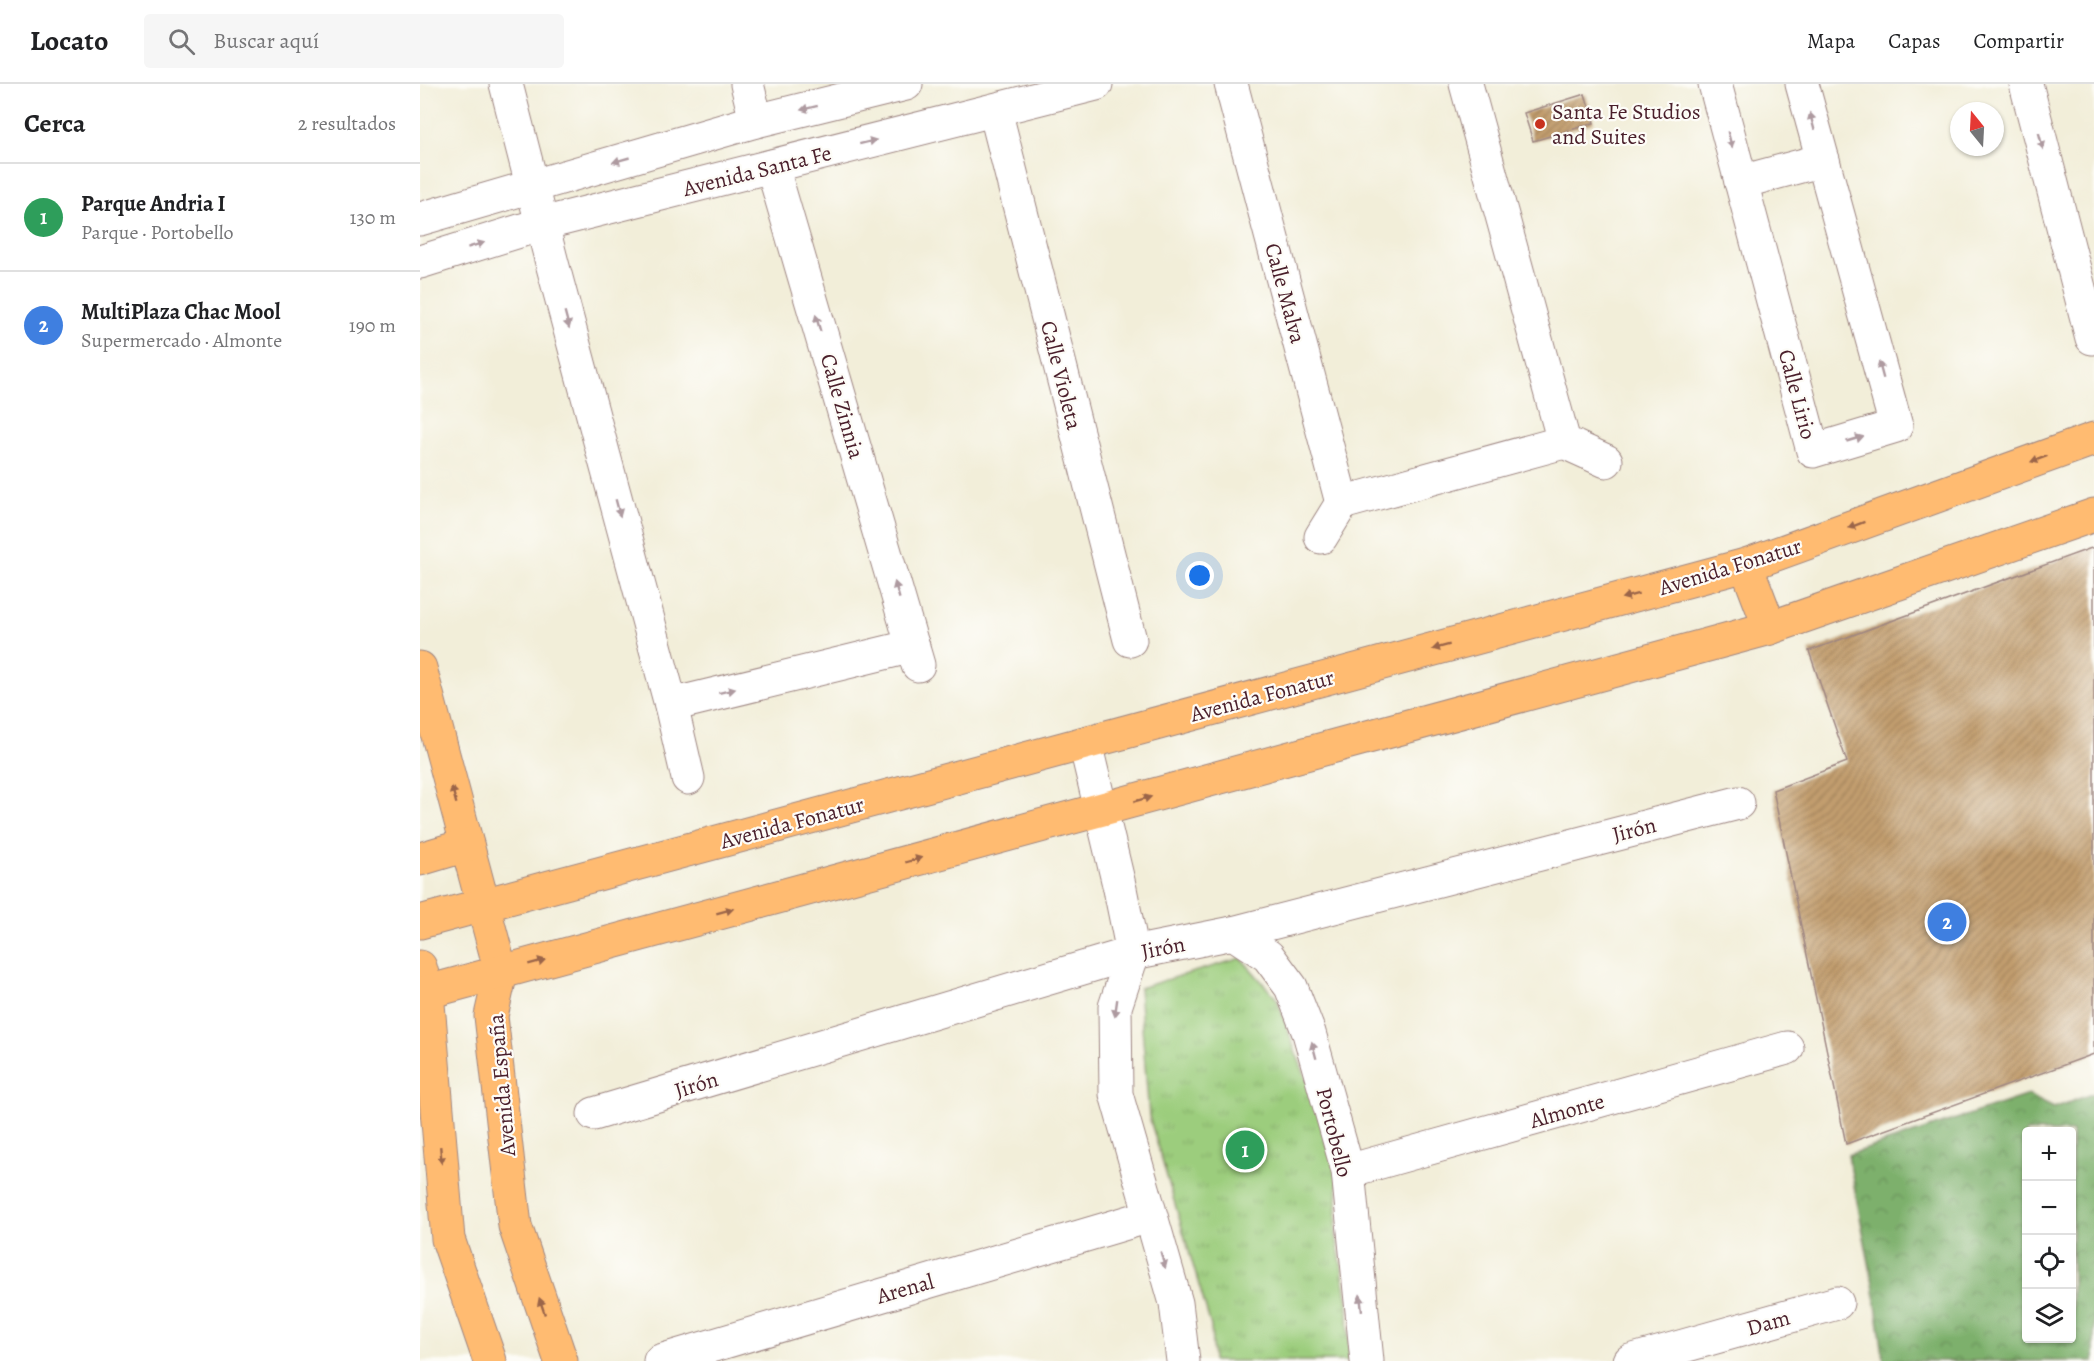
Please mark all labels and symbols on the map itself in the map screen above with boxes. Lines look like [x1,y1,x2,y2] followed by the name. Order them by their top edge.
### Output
[1552,97,1701,152] place label: Santa Fe Studios and Suites
[1950,102,2004,156] north arrow
[800,104,818,114] one-way arrow
[1807,112,1817,130] one-way arrow
[1533,117,1547,131] marker: Santa Fe Studios and Suites
[1726,132,1735,150] one-way arrow
[2037,132,2046,150] one-way arrow
[858,137,877,147] one-way arrow
[679,138,835,204] street label: Avenida Santa Fe
[612,156,630,165] one-way arrow
[467,240,485,249] one-way arrow
[1257,240,1313,347] street label: Calle Malva
[563,311,572,329] one-way arrow
[813,314,822,332] one-way arrow
[1033,318,1089,434] street label: Calle Violeta
[1771,346,1823,443] street label: Calle Lirio
[813,350,872,463] street label: Calle Zinnia
[1875,361,1885,379] one-way arrow
[1846,434,1864,443] one-way arrow
[2030,455,2048,464] one-way arrow
[613,499,623,517] one-way arrow
[1846,521,1864,531] one-way arrow
[1654,531,1805,603] street label: Avenida Fonatur
[1185,561,1214,590] your location
[892,581,901,599] one-way arrow
[1620,592,1638,601] one-way arrow
[1432,643,1450,652] one-way arrow
[1186,662,1337,730] street label: Avenida Fonatur
[718,686,737,696] one-way arrow
[449,786,458,804] one-way arrow
[716,789,867,857] street label: Avenida Fonatur
[1134,793,1152,803] one-way arrow
[1609,810,1659,850] street label: Jirón
[905,855,923,864] one-way arrow
[1928,900,1966,944] pin: 2
[717,906,735,915] one-way arrow
[1139,929,1188,967] street label: Jirón
[528,957,546,966] one-way arrow
[1112,999,1121,1018] one-way arrow
[481,1012,523,1158] street label: Avenida España
[1309,1041,1318,1059] one-way arrow
[671,1064,722,1106] street label: Jirón
[1308,1084,1360,1180] street label: Portobello
[1526,1086,1608,1136] street label: Almonte
[1226,1128,1264,1172] pin: 1
[436,1145,446,1164] one-way arrow
[1159,1251,1168,1269] one-way arrow
[872,1267,937,1312] street label: Arenal
[1356,1293,1366,1312] one-way arrow
[537,1297,546,1315] one-way arrow
[1743,1302,1794,1343] street label: Dam

